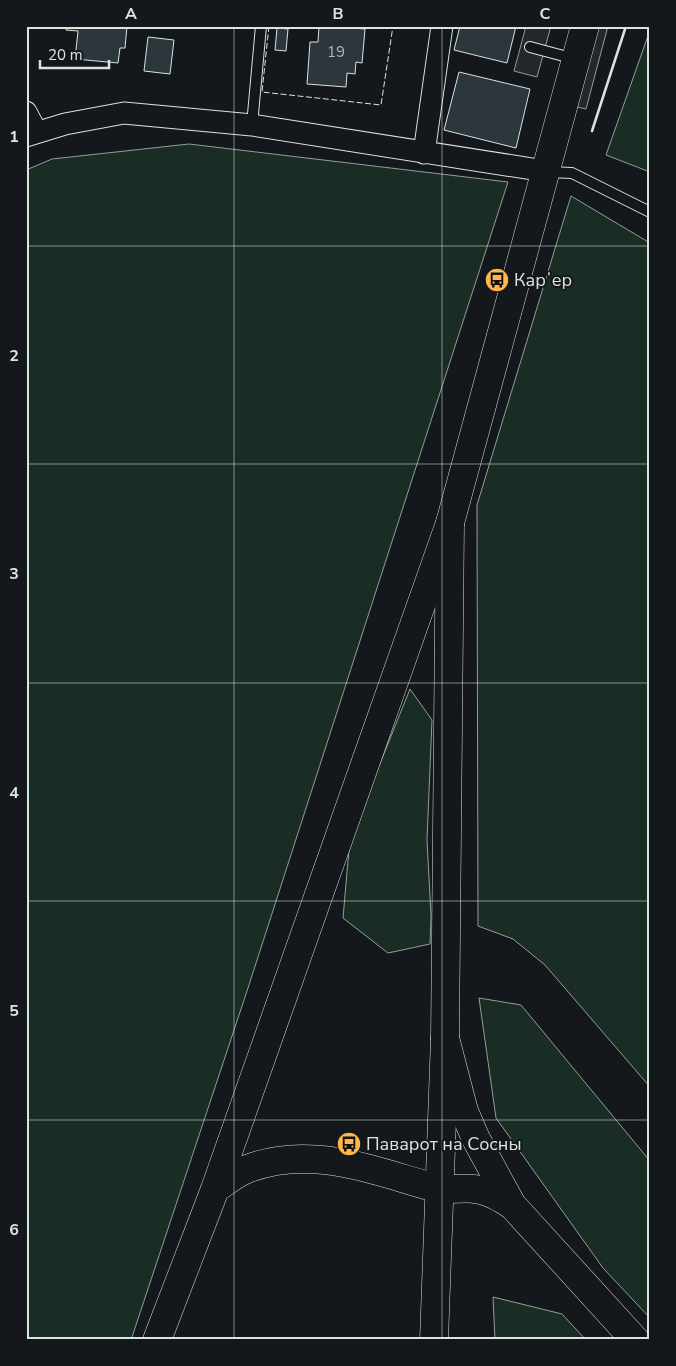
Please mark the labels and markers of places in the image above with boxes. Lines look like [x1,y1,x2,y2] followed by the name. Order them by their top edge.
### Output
[484,267,510,293] bus stop icon: Карʼер
[514,268,572,292] place label: Карʼер
[336,1131,362,1157] bus stop icon: Паварот на Сосны
[366,1132,522,1156] place label: Паварот на Сосны

